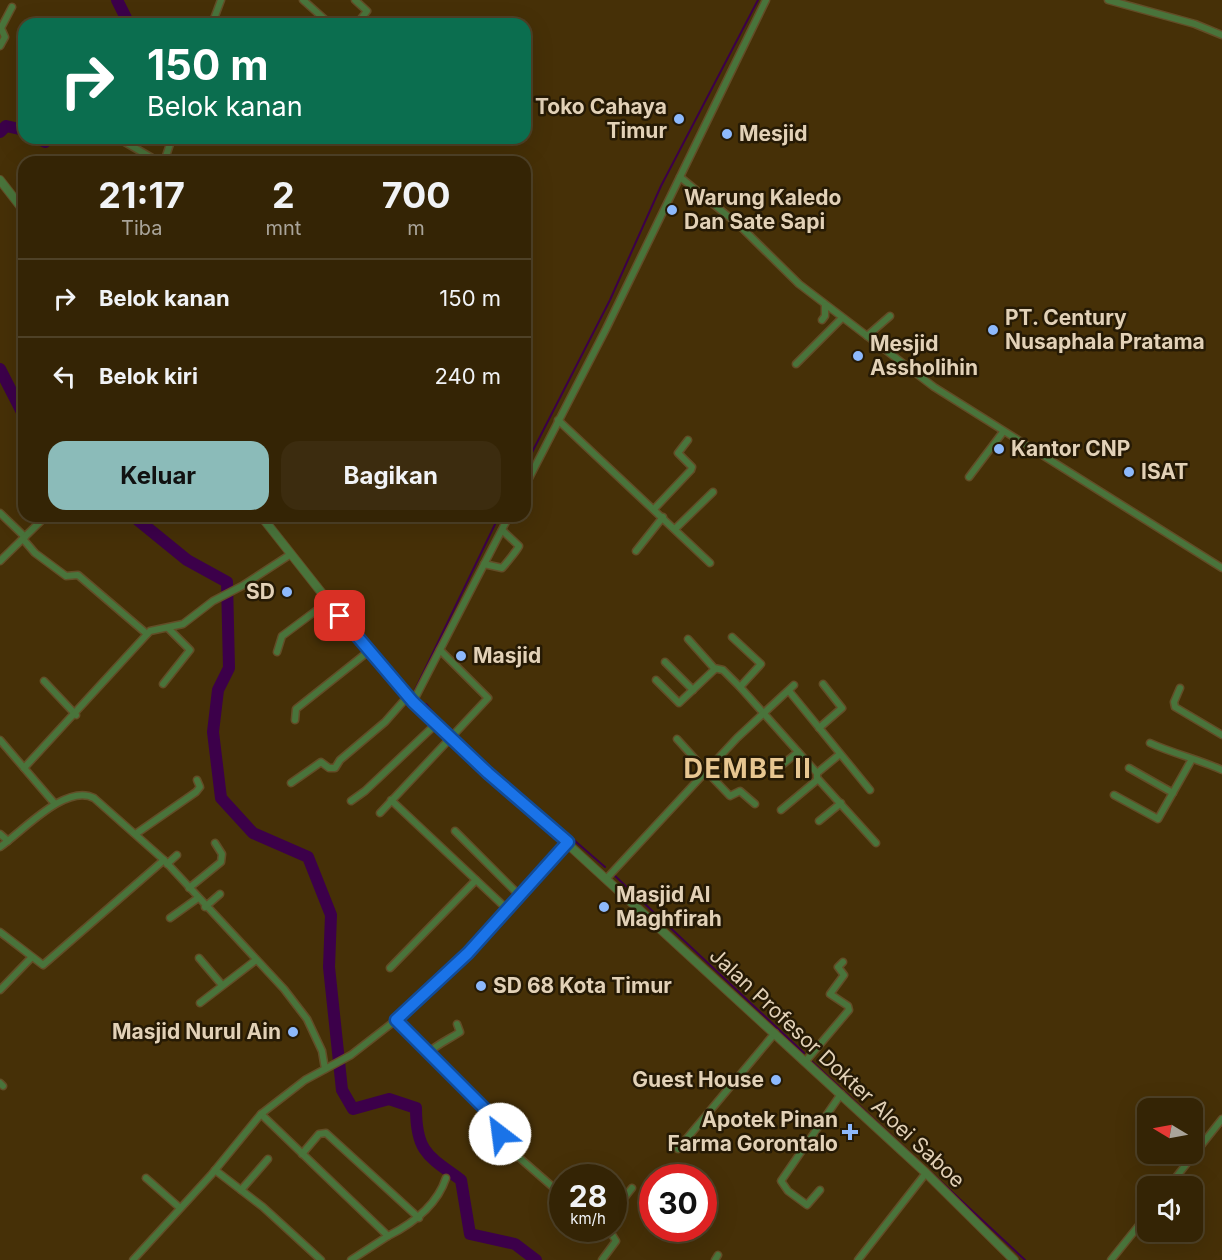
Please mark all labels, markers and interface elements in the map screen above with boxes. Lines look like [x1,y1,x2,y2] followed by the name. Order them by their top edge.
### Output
[147,39,269,90] text: 150 m
[48,42,126,120] icon: right
[147,90,303,123] text: Belok kanan
[535,94,667,143] place label: Toko Cahaya Timur
[672,112,686,126] marker: Toko Cahaya Timur
[739,121,807,146] place label: Mesjid
[720,127,734,141] marker: Mesjid
[98,173,185,217] text: 21:17
[272,173,295,217] text: 2
[382,173,451,217] text: 700
[684,185,841,234] place label: Warung Kaledo Dan Sate Sapi
[665,203,679,217] marker: Warung Kaledo Dan Sate Sapi
[121,216,162,240] text: Tiba
[265,216,301,240] text: mnt
[407,216,425,240] text: m
[48,282,81,315] icon: right
[99,285,230,311] text: Belok kanan
[439,285,501,311] text: 150 m
[1005,305,1205,354] place label: PT. Century Nusaphala Pratama
[986,323,1000,337] marker: PT. Century Nusaphala Pratama
[870,331,978,380] place label: Mesjid Assholihin
[851,349,865,363] marker: Mesjid Assholihin
[48,360,81,393] icon: left
[99,363,198,389] text: Belok kiri
[434,363,501,389] text: 240 m
[1011,436,1130,461] place label: Kantor CNP
[48,441,269,510] button: Keluar
[281,441,501,510] button: Bagikan
[992,442,1006,456] marker: Kantor CNP
[1141,459,1188,484] place label: ISAT
[1122,465,1136,479] marker: ISAT
[246,579,275,604] place label: SD
[280,585,294,599] marker: SD
[314,590,365,641] pin
[323,599,356,632] icon: arrive
[473,643,541,668] place label: Masjid
[454,649,468,663] marker: Masjid
[684,752,812,785] district label: DEMBE II
[616,882,722,931] place label: Masjid Al Maghfirah
[597,900,611,914] marker: Masjid Al Maghfirah
[705,943,970,1193] street label: Jalan Profesor Dokter Aloei Saboe
[493,973,672,998] place label: SD 68 Kota Timur
[474,979,488,993] marker: SD 68 Kota Timur
[112,1019,281,1044] place label: Masjid Nurul Ain
[286,1025,300,1039] marker: Masjid Nurul Ain
[632,1067,764,1092] place label: Guest House
[769,1073,783,1087] marker: Guest House
[1137,1098,1203,1164] north arrow
[1137,1098,1203,1242] map controls
[468,1102,532,1166] position arrow
[668,1107,838,1156] place label: Apotek Pinan Farma Gorontalo
[843,1125,857,1139] marker: Apotek Pinan Farma Gorontalo
[639,1164,717,1242] speed limit sign: 30
[1137,1176,1203,1242] button: sound
[569,1178,607,1214] text: 28
[570,1209,606,1228] text: km/h

